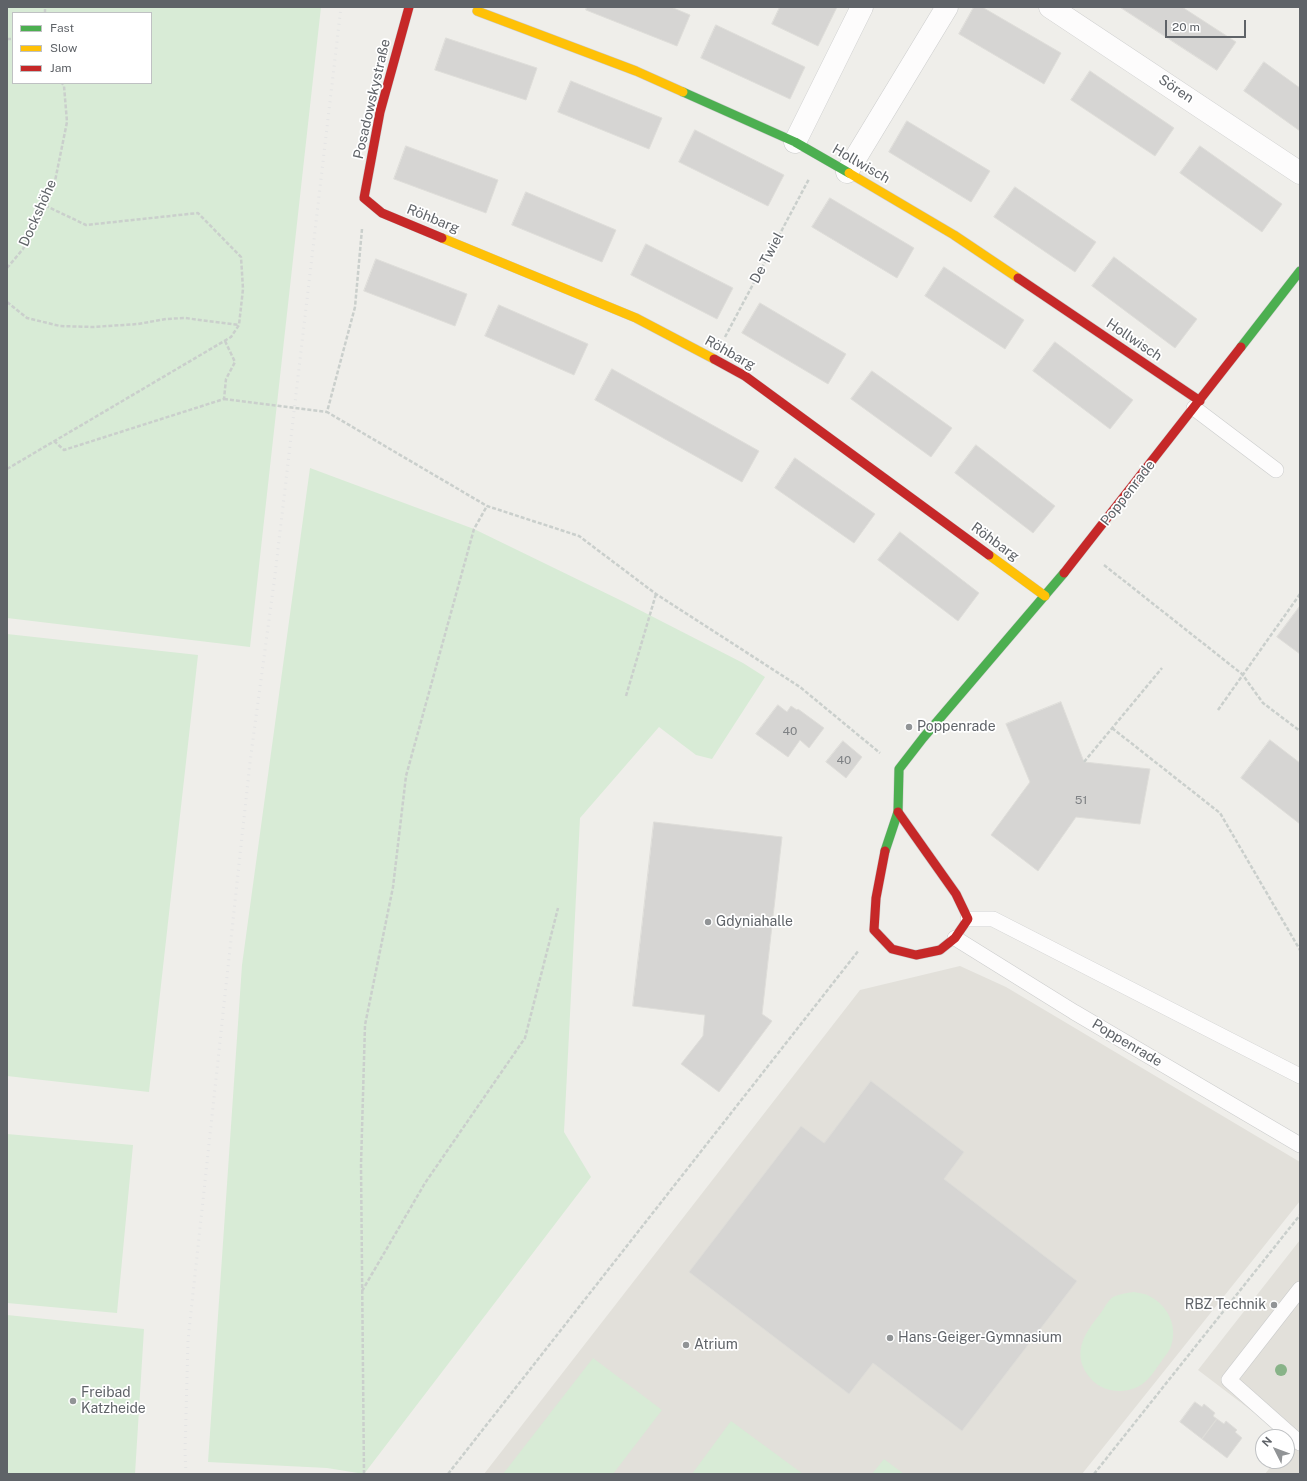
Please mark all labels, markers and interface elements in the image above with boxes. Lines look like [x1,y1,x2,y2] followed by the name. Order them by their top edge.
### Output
[12,12,152,84] legend
[1167,12,1248,38] scale bar
[1172,20,1200,34] text: 20 m
[50,21,74,35] text: Fast
[350,37,394,161] street label: Posadowskystraße
[50,41,77,55] text: Slow
[50,61,72,75] text: Jam
[1155,71,1197,107] street label: Sören
[829,141,893,187] street label: Hollwisch
[16,177,60,249] street label: Dockshöhe
[404,201,462,237] street label: Röhbarg
[747,230,787,286] street label: De Twiel
[1103,315,1165,365] street label: Hollwisch
[702,332,758,374] street label: Röhbarg
[1097,457,1159,529] street label: Poppenrade
[968,519,1022,565] street label: Röhbarg
[917,719,996,735] place label: Poppenrade
[904,722,914,732] marker: Poppenrade
[783,724,797,738] house number: 40
[837,753,851,767] house number: 40
[1075,793,1087,807] house number: 51
[716,914,793,930] place label: Gdyniahalle
[703,917,713,927] marker: Gdyniahalle
[1089,1016,1165,1070] street label: Poppenrade
[1185,1297,1266,1313] place label: RBZ Technik
[1269,1300,1279,1310] marker: RBZ Technik
[898,1330,1062,1346] place label: Hans-Geiger-Gymnasium
[885,1333,895,1343] marker: Hans-Geiger-Gymnasium
[694,1337,738,1353] place label: Atrium
[681,1340,691,1350] marker: Atrium
[81,1385,146,1418] place label: Freibad Katzheide
[68,1396,78,1406] marker: Freibad Katzheide
[1255,1429,1295,1469] north arrow
[1259,1434,1274,1449] text: N

